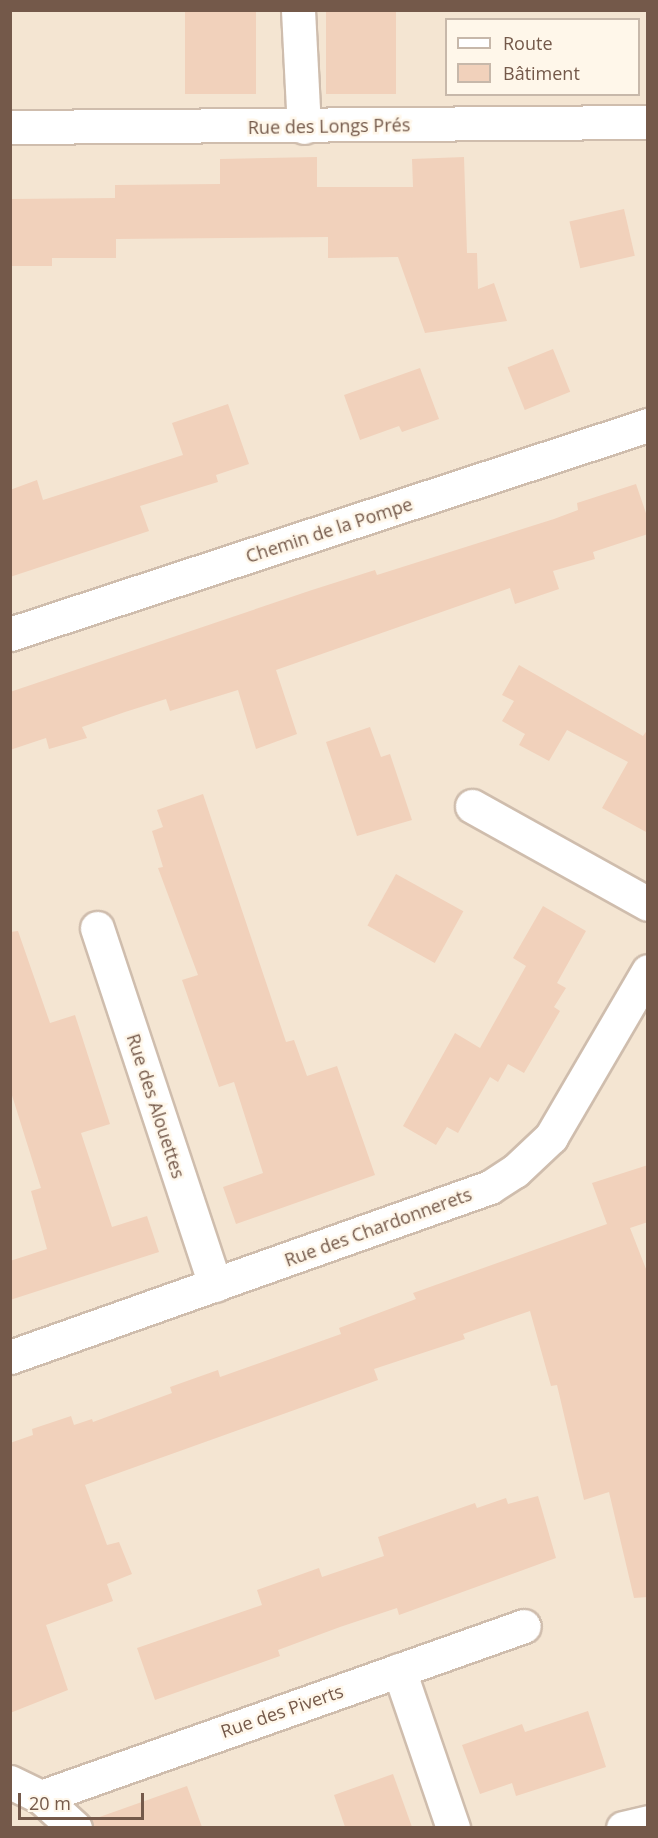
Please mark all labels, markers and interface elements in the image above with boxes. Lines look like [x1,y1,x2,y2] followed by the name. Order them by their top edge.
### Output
[445,18,640,96] legend
[503,31,553,55] text: Route
[503,61,580,85] text: Bâtiment
[248,114,410,138] street label: Rue des Longs Prés
[243,493,415,567] street label: Chemin de la Pompe
[122,1031,190,1181] street label: Rue des Alouettes
[281,1183,475,1271] street label: Rue des Chardonnerets
[218,1680,346,1742] street label: Rue des Piverts
[21,1781,147,1819] scale bar
[29,1791,71,1815] text: 20 m

